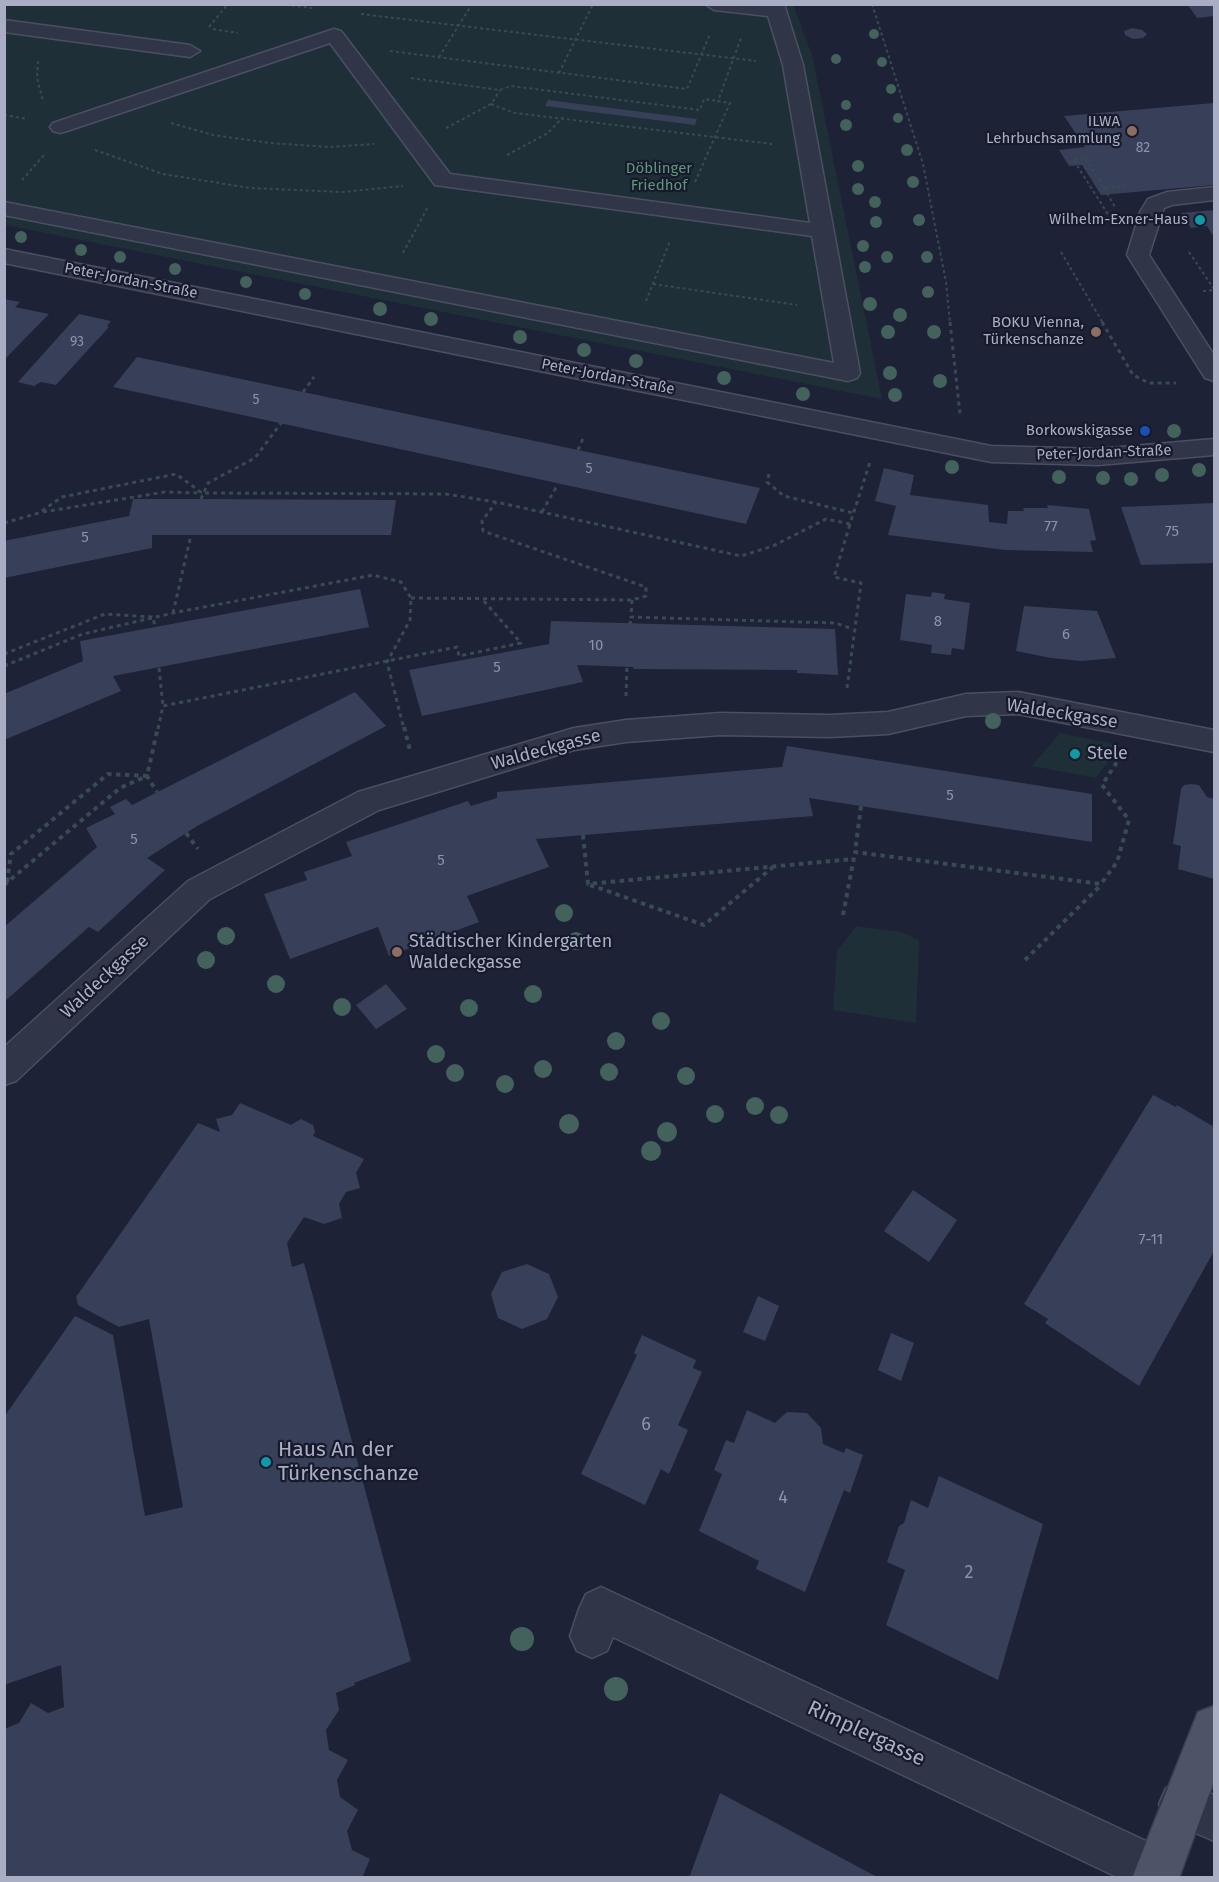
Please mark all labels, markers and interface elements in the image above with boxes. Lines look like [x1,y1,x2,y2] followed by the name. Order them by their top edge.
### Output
[986,113,1120,148] place label: ILWA Lehrbuchsammlung
[1125,124,1139,138] marker: ILWA Lehrbuchsammlung
[1136,140,1150,156] house number: 82
[626,160,692,195] park label: Döblinger Friedhof
[1049,211,1188,229] place label: Wilhelm-Exner-Haus
[1193,213,1207,227] marker: Wilhelm-Exner-Haus
[63,259,199,303] street label: Peter-Jordan-Straße
[983,314,1084,349] place label: BOKU Vienna, Türkenschanze
[1089,325,1103,339] marker: BOKU Vienna, Türkenschanze
[70,334,84,350] house number: 93
[540,355,676,399] street label: Peter-Jordan-Straße
[252,392,260,408] house number: 5
[1026,422,1133,440] place label: Borkowskigasse
[1138,424,1152,438] marker: Borkowskigasse
[1036,442,1172,464] street label: Peter-Jordan-Straße
[585,461,593,477] house number: 5
[1044,518,1058,536] house number: 77
[1165,523,1179,541] house number: 75
[81,529,89,547] house number: 5
[934,613,942,631] house number: 8
[1062,626,1070,644] house number: 6
[589,637,603,655] house number: 10
[493,659,501,677] house number: 5
[1005,695,1119,733] street label: Waldeckgasse
[489,725,603,775] street label: Waldeckgasse
[1087,743,1128,765] place label: Stele
[1068,747,1082,761] marker: Stele
[946,787,954,805] house number: 5
[130,831,138,849] house number: 5
[437,852,445,870] house number: 5
[57,931,153,1023] street label: Waldeckgasse
[409,931,612,974] place label: Städtischer Kindergarten Waldeckgasse
[390,945,404,959] marker: Städtischer Kindergarten Waldeckgasse
[1139,1231,1163,1249] house number: 7-11
[641,1414,651,1436] house number: 6
[278,1437,419,1487] place label: Haus An der Türkenschanze
[259,1455,273,1469] marker: Haus An der Türkenschanze
[778,1487,788,1509] house number: 4
[965,1562,973,1584] house number: 2
[803,1696,929,1772] street label: Rimplergasse

